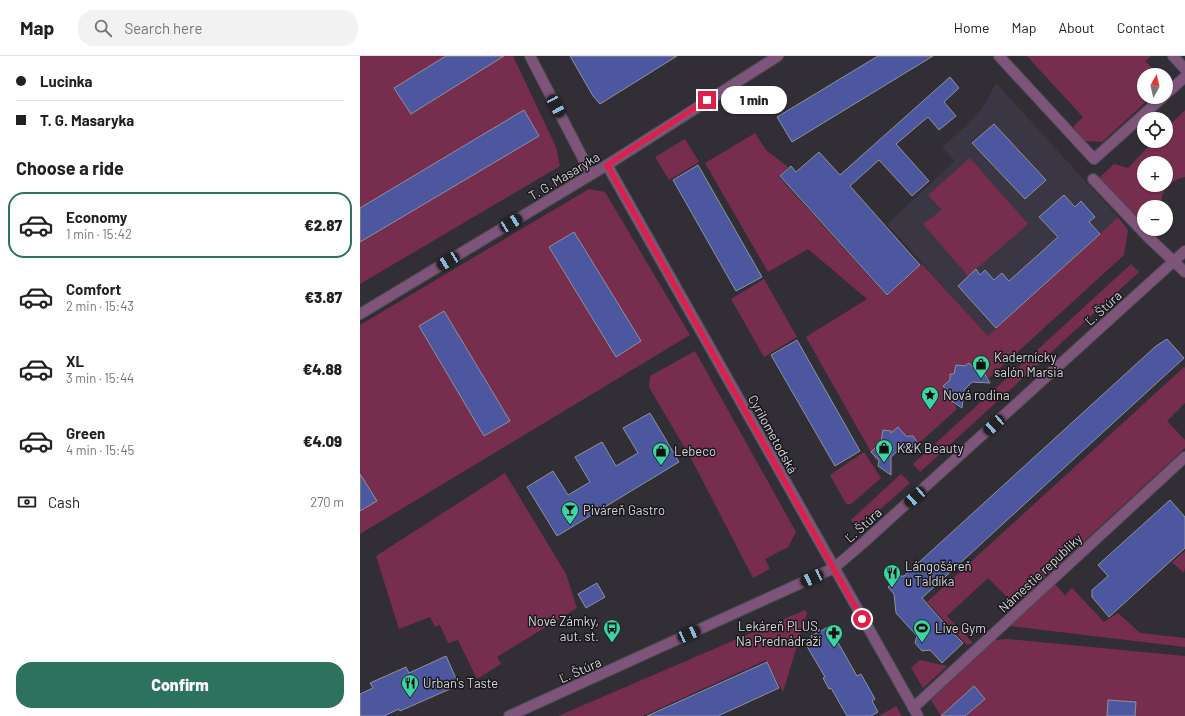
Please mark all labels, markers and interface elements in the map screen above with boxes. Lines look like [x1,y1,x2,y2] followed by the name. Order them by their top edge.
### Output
[78,10,358,46] search box
[20,16,54,39] text: Map
[92,17,114,39] icon: search
[124,19,202,37] text: Search here
[954,19,990,36] text: Home
[1012,19,1036,36] text: Map
[1058,19,1095,36] text: About
[1117,19,1165,36] text: Contact
[1137,68,1173,104] north arrow
[1137,68,1173,236] map controls
[40,72,92,90] text: Lucinka
[721,86,787,114] callout: 1 min
[698,91,716,109] route end
[740,92,768,108] text: 1 min
[545,93,567,119] car
[40,111,134,129] text: T. G. Masaryka
[1137,112,1173,148] button: locate
[525,148,603,204] street label: T. G. Masaryka
[1137,156,1173,192] button: +
[16,157,124,179] text: Choose a ride
[1137,200,1173,236] button: −
[18,207,54,243] icon: car
[66,208,127,226] text: Economy
[498,212,524,234] car
[304,216,342,234] text: €2.87
[66,226,132,242] text: 1 min · 15:42
[435,250,461,272] car
[18,279,54,315] icon: car
[66,280,121,298] text: Comfort
[1081,287,1125,329] street label: Ľ. Štúra
[304,288,342,306] text: €3.87
[66,298,134,314] text: 2 min · 15:43
[994,349,1063,380] place label: Kadernícky salón Marsia
[18,351,54,387] icon: car
[66,352,84,370] text: XL
[971,354,991,379] shop icon: Kadernícky salón Marsia
[303,360,342,378] text: €4.88
[66,370,134,386] text: 3 min · 15:44
[920,385,940,410] place icon: Nová rodina
[943,387,1010,403] place label: Nová rodina
[745,392,801,476] street label: Cyrilometodská
[981,413,1007,437] car
[18,423,54,459] icon: car
[66,424,105,442] text: Green
[303,432,342,450] text: €4.09
[874,438,894,463] shop icon: K&K Beauty
[897,440,963,456] place label: K&K Beauty
[651,441,671,466] shop icon: Lebeco
[66,442,134,458] text: 4 min · 15:45
[674,443,716,459] place label: Lebeco
[902,485,928,509] car
[16,491,38,513] icon: cash
[48,493,80,511] text: Cash
[310,494,344,510] text: 270 m
[560,500,580,525] bar icon: Piváreň Gastro
[583,502,665,518] place label: Piváreň Gastro
[841,504,885,546] street label: Ľ. Štúra
[995,530,1085,616] street label: Námestie republiky
[905,558,972,589] place label: Lángošáreň u Taldíka
[882,563,902,588] restaurant icon: Lángošáreň u Taldíka
[799,567,825,589] car
[853,610,871,628] route start
[528,613,599,644] place label: Nové Zámky, aut. st.
[602,618,622,643] bus stop icon: Nové Zámky, aut. st.
[736,618,821,649] place label: Lekáreň PLUS, Na Prednádraží
[912,618,932,643] sports icon: Live Gym
[935,620,986,636] place label: Live Gym
[824,623,844,648] pharmacy icon: Lekáreň PLUS, Na Prednádraží
[676,624,702,644] car
[557,654,603,686] street label: Ľ. Štúra
[16,662,344,708] button: Confirm
[400,673,420,698] restaurant icon: Urban's Taste
[423,675,498,691] place label: Urban's Taste

